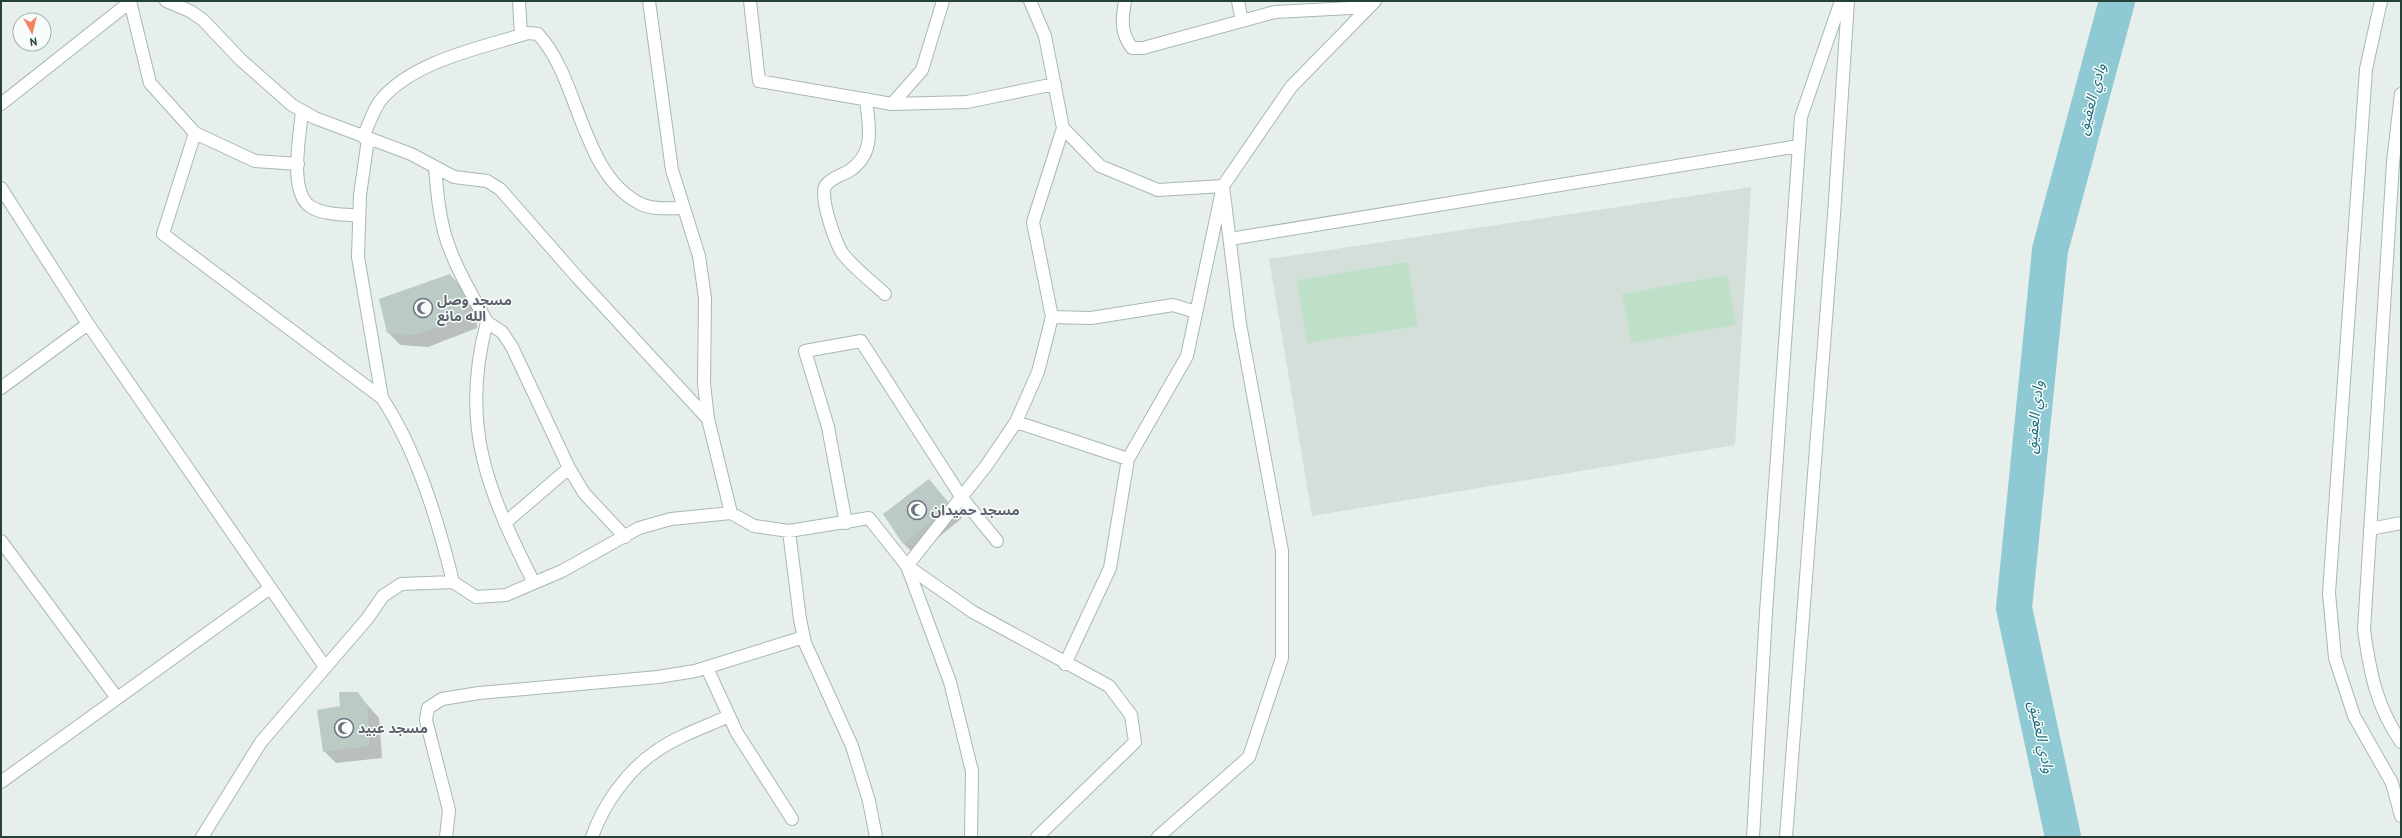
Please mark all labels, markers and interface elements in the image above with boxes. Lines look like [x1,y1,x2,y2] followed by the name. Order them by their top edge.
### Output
[12,12,52,52] north arrow
[29,34,38,49] text: N
[2072,61,2112,137] water label: وادي العقيق
[437,291,512,326] place label: مسجد وصل الله مانع
[412,297,434,319] mosque icon: مسجد وصل الله مانع
[2021,379,2050,455] water label: وادي العقيق
[906,499,928,521] mosque icon: مسجد حميدان
[931,501,1020,519] place label: مسجد حميدان
[2023,699,2059,776] water label: وادي العقيق
[333,717,355,739] mosque icon: مسجد عبيد
[358,719,428,737] place label: مسجد عبيد

